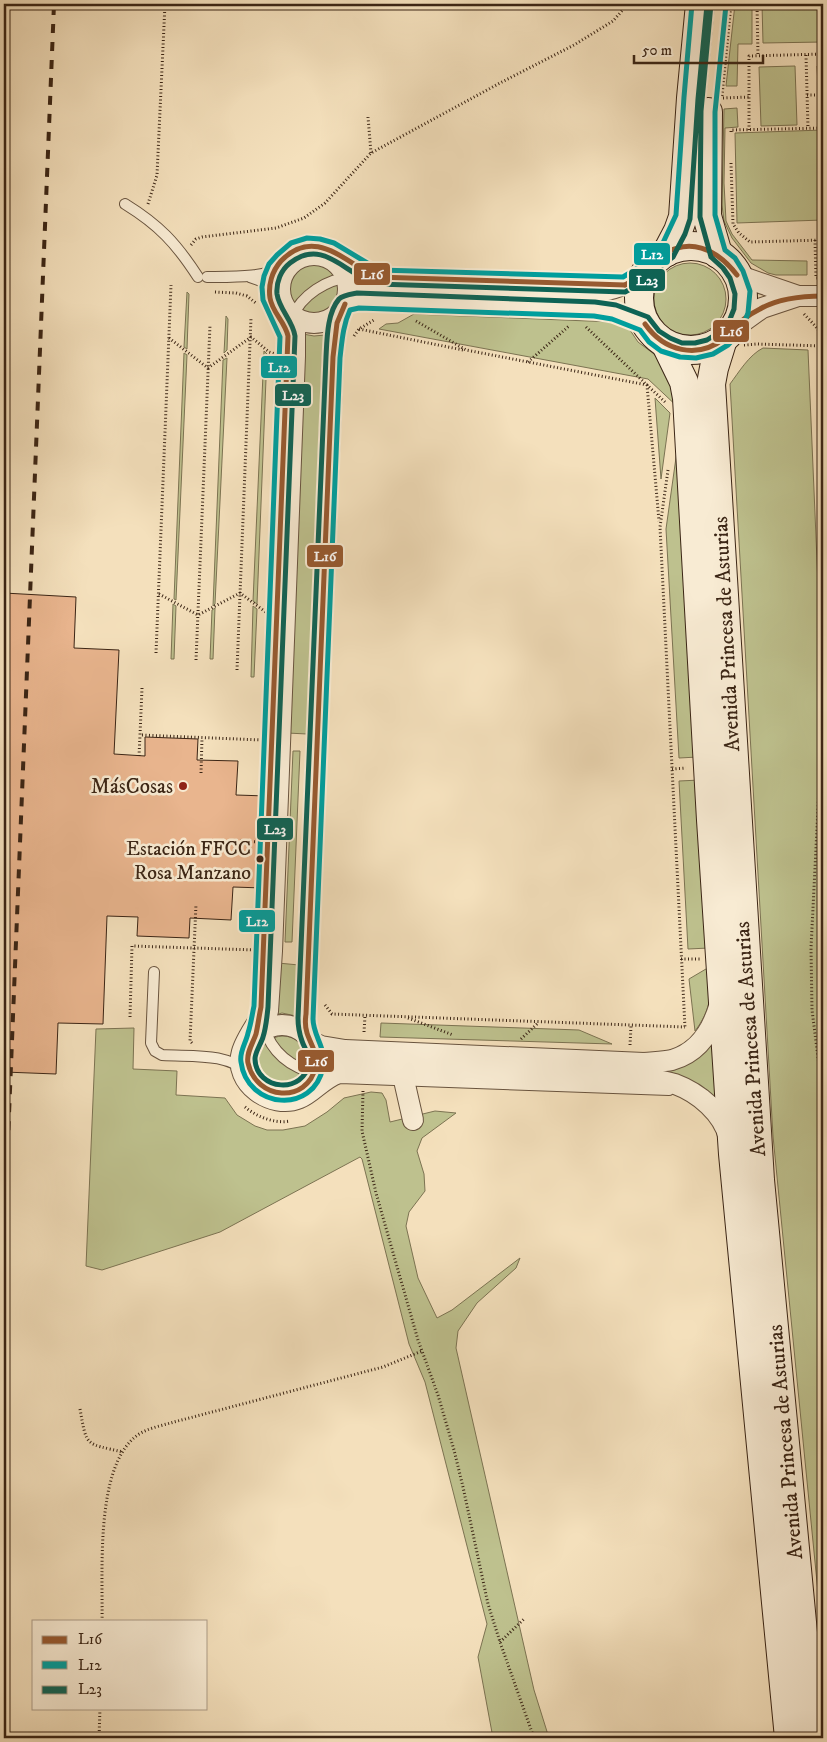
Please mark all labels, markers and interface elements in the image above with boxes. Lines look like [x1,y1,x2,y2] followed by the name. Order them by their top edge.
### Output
[634,32,763,64] scale bar
[642,41,672,60] text: 50 m
[633,242,671,266] line badge: L12
[641,246,664,264] text: L12
[353,262,391,286] line badge: L16
[361,266,384,284] text: L16
[628,268,666,292] line badge: L23
[636,272,658,290] text: L23
[712,319,750,343] line badge: L16
[720,323,743,341] text: L16
[260,355,298,379] line badge: L12
[268,359,291,377] text: L12
[274,383,312,407] line badge: L23
[282,387,304,405] text: L23
[708,516,746,752] street label: Avenida Princesa de Asturias
[306,544,344,568] line badge: L16
[314,548,337,566] text: L16
[91,774,173,800] place label: MásCosas
[177,780,189,792] marker: MásCosas
[256,817,294,841] line badge: L23
[264,821,286,839] text: L23
[126,837,251,886] place label: Estación FFCC Rosa Manzano
[255,854,265,864] marker: Estación FFCC Rosa Manzano
[238,909,276,933] line badge: L12
[246,913,269,931] text: L12
[730,920,772,1157] street label: Avenida Princesa de Asturias
[297,1049,335,1073] line badge: L16
[305,1053,328,1071] text: L16
[763,1323,809,1560] street label: Avenida Princesa de Asturias
[32,1620,208,1710] legend
[78,1630,103,1649] text: L16
[78,1656,102,1675] text: L12
[78,1680,102,1699] text: L23

